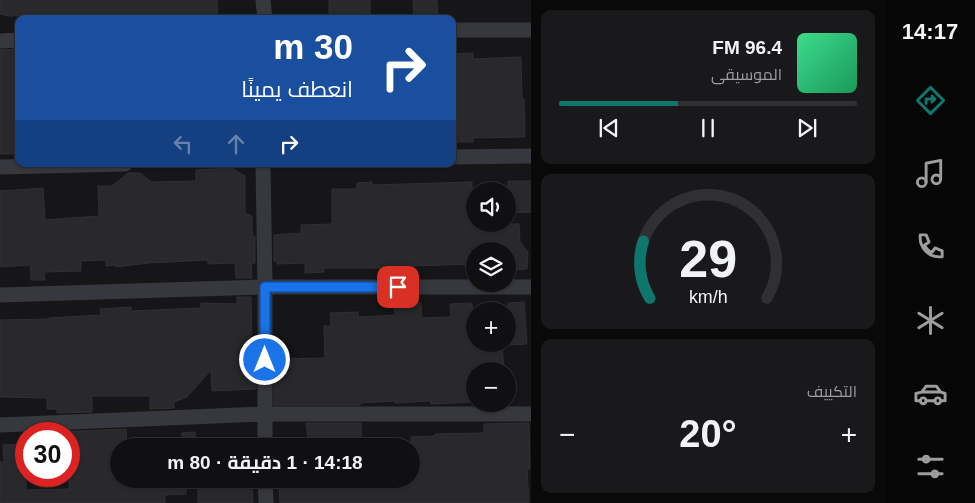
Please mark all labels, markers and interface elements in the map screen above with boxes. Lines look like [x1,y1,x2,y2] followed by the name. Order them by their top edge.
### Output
[902,19,958,44] text: 14:17
[273,27,353,66] text: 30 m
[371,35,436,100] icon: right
[712,37,782,58] text: 96.4 FM
[711,66,782,83] text: الموسيقى
[241,77,353,102] text: انعطف يمينًا
[913,83,948,118] icon: directions
[595,114,623,142] icon: previous
[694,114,722,142] icon: pause
[793,114,821,142] icon: next
[169,130,197,158] icon: left
[222,130,250,158] icon: ahead
[275,130,303,158] icon: right
[913,156,948,191] icon: music
[466,182,516,412] map controls
[466,182,516,232] button: sound
[913,229,948,264] icon: phone
[679,230,737,288] text: 29
[466,242,516,292] button: layers
[377,266,419,308] pin
[384,273,412,301] icon: arrive
[689,287,727,307] text: km/h
[466,302,516,352] button: +
[913,303,948,338] icon: climate
[238,333,290,385] position arrow
[466,362,516,412] button: −
[913,376,948,411] icon: car
[807,383,857,400] text: التكييف
[679,413,737,455] text: 20°
[559,419,575,450] text: −
[841,419,857,450] text: +
[15,422,80,487] speed limit sign: 30
[913,449,948,484] icon: filters
[167,452,363,473] text: 14:18 · 1 دقيقة · 80 m

